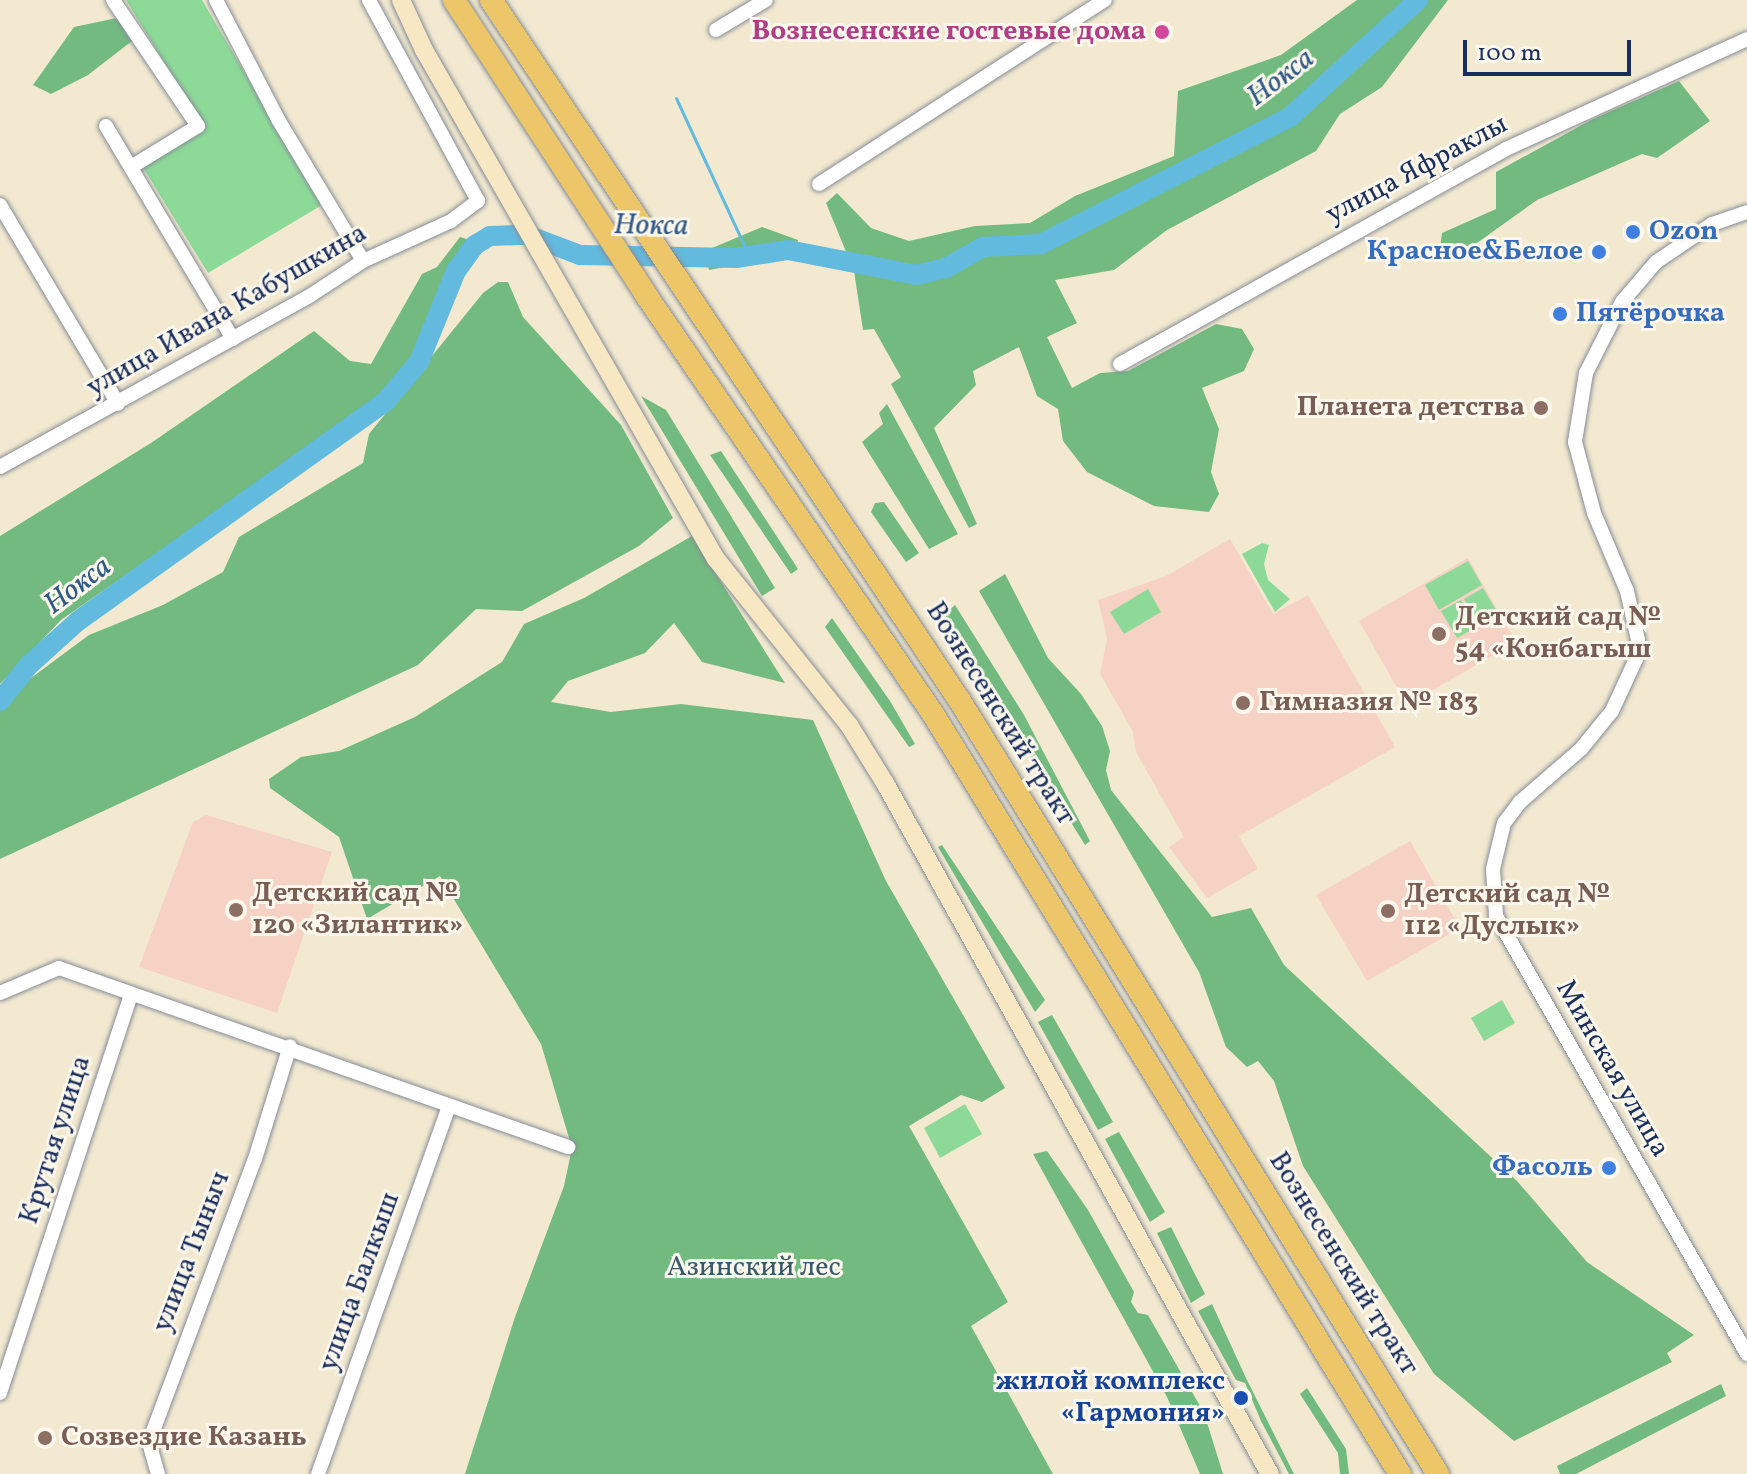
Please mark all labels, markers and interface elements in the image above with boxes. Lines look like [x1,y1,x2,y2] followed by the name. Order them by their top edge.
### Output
[752,15,1146,49] place label: Вознесенские гостевые дома
[1153,23,1171,41] marker: Вознесенские гостевые дома
[1467,24,1635,74] scale bar
[1477,37,1542,71] text: 100 m
[1240,41,1322,115] water label: Нокса
[1320,108,1514,232] street label: улица Яфраклы
[613,207,689,245] water label: Нокса
[1649,215,1719,249] place label: Ozon
[81,217,373,405] street label: улица Ивана Кабушкина
[1624,223,1642,241] marker: Ozon
[1367,235,1583,269] place label: Красное&Белое
[1590,243,1608,261] marker: Красное&Белое
[1576,297,1725,331] place label: Пятёрочка
[1551,305,1569,323] marker: Пятёрочка
[1297,391,1525,425] place label: Планета детства
[1532,399,1550,417] marker: Планета детства
[37,549,119,623] water label: Нокса
[917,596,1083,832] street label: Вознесенский тракт
[1455,601,1661,667] place label: Детский сад № 54 «Конбагыш
[1430,625,1448,643] marker: Детский сад № 54 «Конбагыш
[1259,686,1478,720] place label: Гимназия № 183
[1234,694,1252,712] marker: Гимназия № 183
[252,877,463,943] place label: Детский сад № 120 «Зилантик»
[1404,878,1610,944] place label: Детский сад № 112 «Дуслык»
[227,901,245,919] marker: Детский сад № 120 «Зилантик»
[1379,902,1397,920] marker: Детский сад № 112 «Дуслык»
[1548,974,1676,1164] street label: Минская улица
[13,1051,99,1229] street label: Крутая улица
[1260,1146,1426,1382] street label: Вознесенский тракт
[1492,1151,1593,1185] place label: Фасоль
[1600,1159,1618,1177] marker: Фасоль
[146,1166,238,1338] street label: улица Тыныч
[312,1188,408,1376] street label: улица Балкыш
[667,1251,841,1285] park label: Азинский лес
[995,1365,1225,1431] place label: жилой комплекс «Гармония»
[1232,1389,1250,1407] marker: жилой комплекс «Гармония»
[61,1421,307,1455] place label: Созвездие Казань
[36,1429,54,1447] marker: Созвездие Казань

